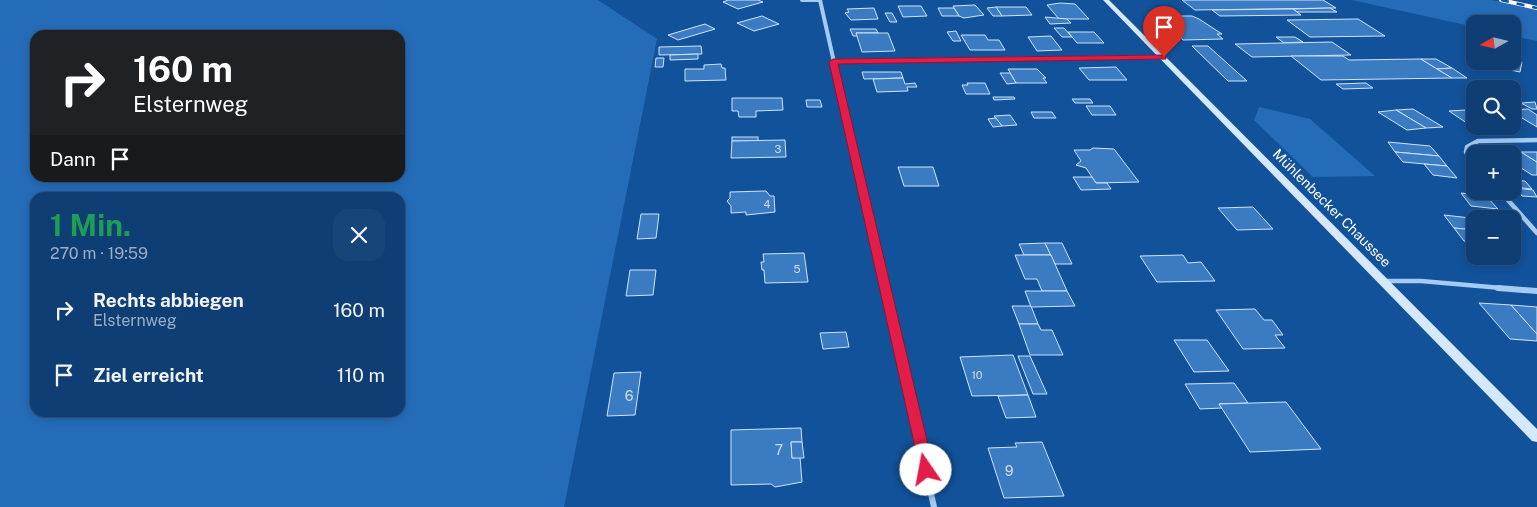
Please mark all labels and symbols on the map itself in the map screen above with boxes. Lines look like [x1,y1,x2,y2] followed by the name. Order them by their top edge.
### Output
[1143,6,1185,57] pin
[1466,15,1521,70] north arrow
[775,143,782,155] house number: 3
[1270,146,1394,270] street label: Mühlenbecker Chaussee
[764,198,771,210] house number: 4
[793,263,801,275] house number: 5
[971,369,983,381] house number: 10
[625,388,634,404] house number: 6
[775,442,783,458] house number: 7
[899,443,951,495] position arrow
[1005,463,1014,479] house number: 9

